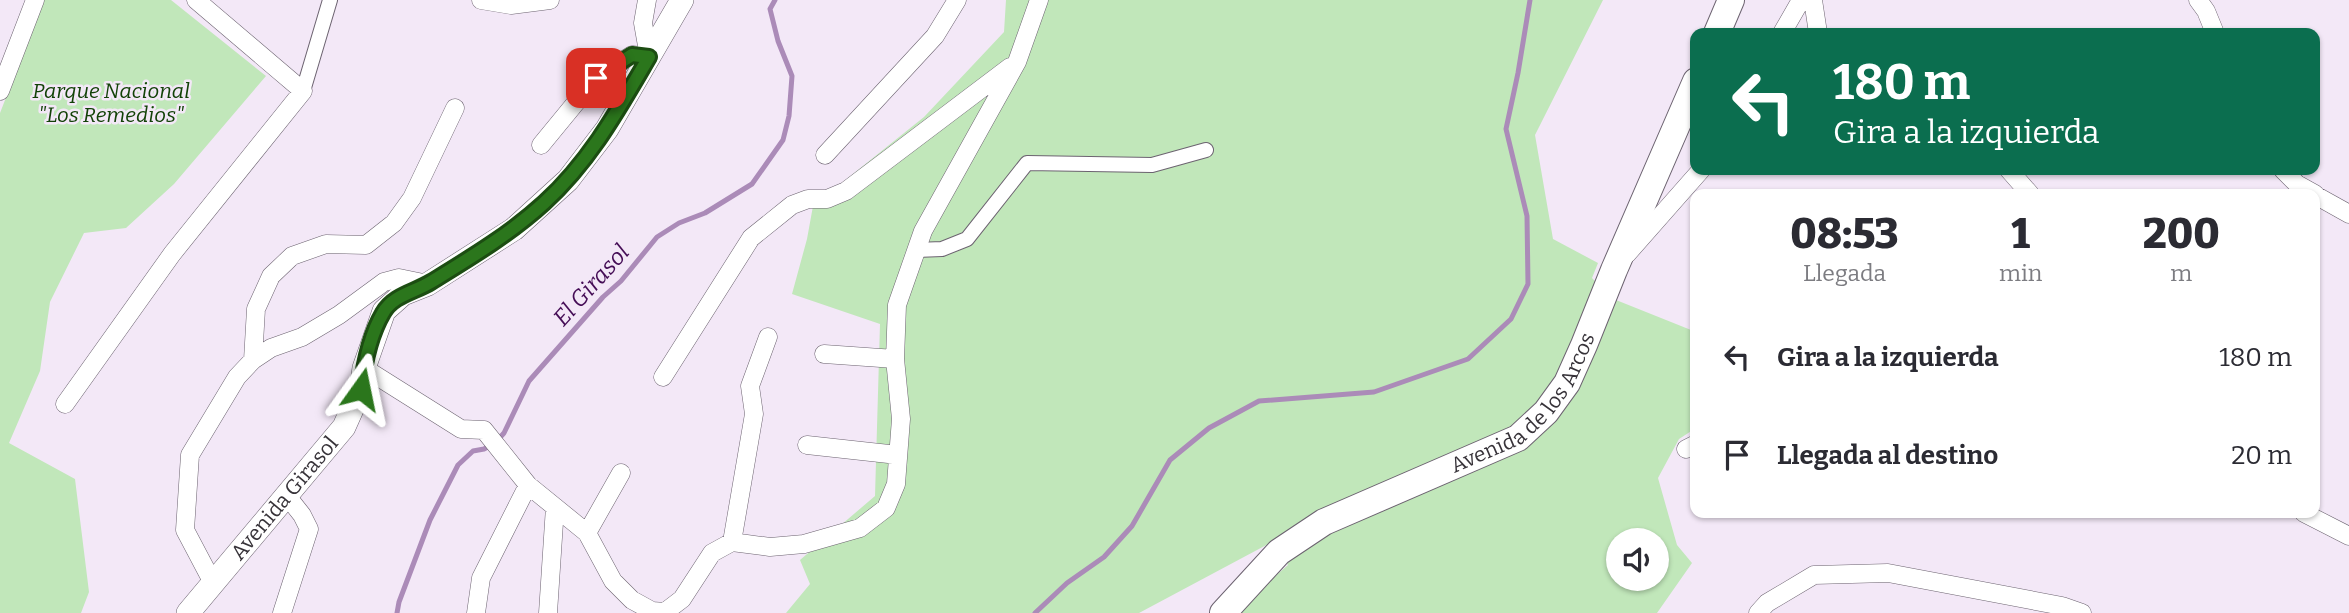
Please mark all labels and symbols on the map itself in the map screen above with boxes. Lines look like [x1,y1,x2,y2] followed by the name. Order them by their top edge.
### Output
[566,48,626,108] pin
[32,78,190,128] park label: Parque Nacional "Los Remedios"
[547,238,635,332] water label: El Girasol
[1447,329,1601,479] street label: Avenida de los Arcos
[324,352,398,426] position arrow
[225,431,344,565] street label: Avenida Girasol

